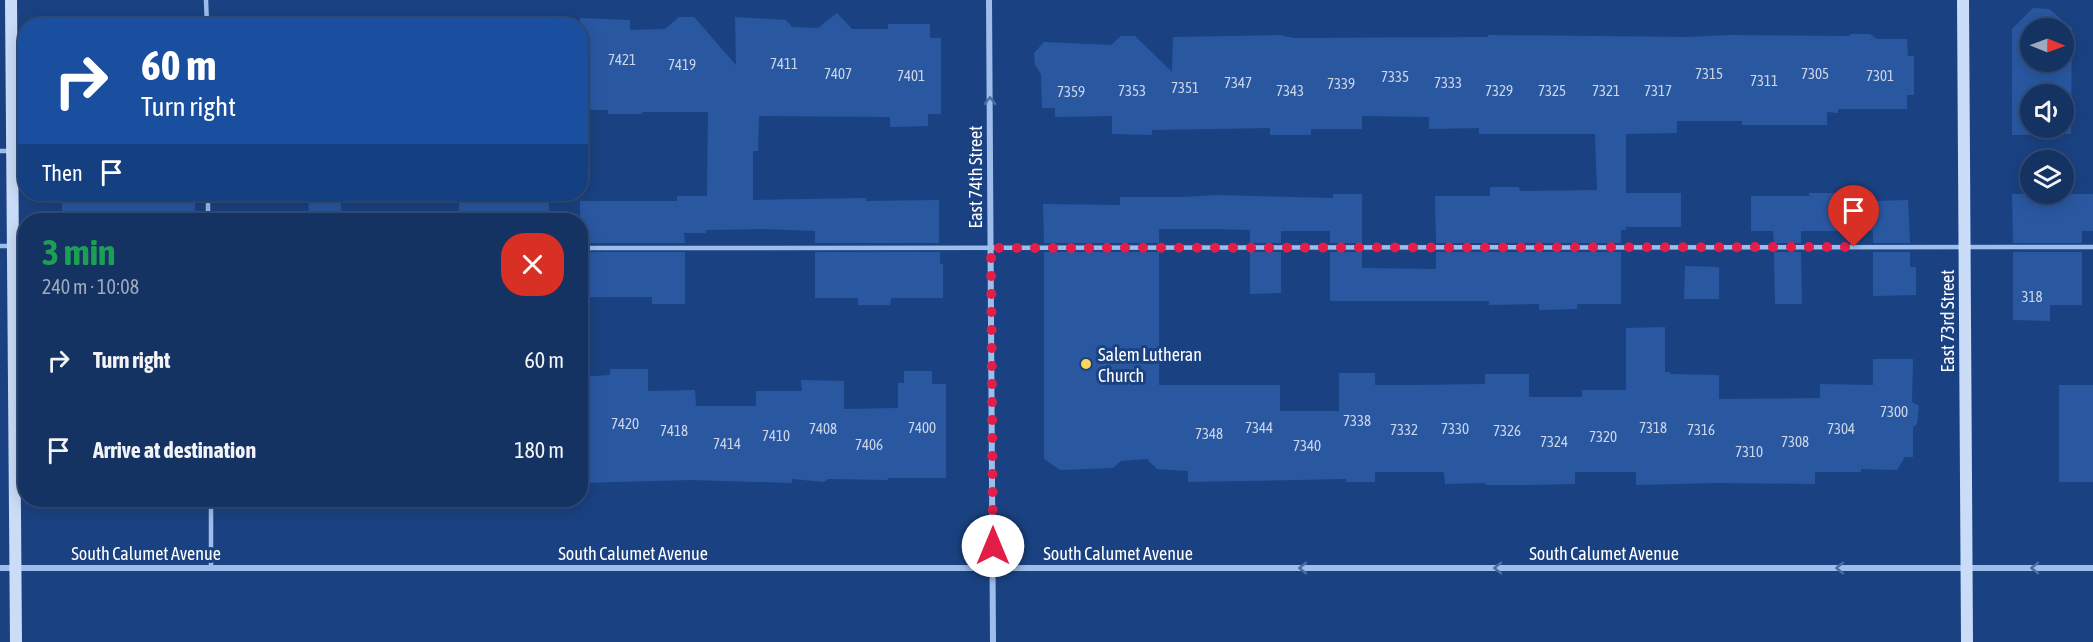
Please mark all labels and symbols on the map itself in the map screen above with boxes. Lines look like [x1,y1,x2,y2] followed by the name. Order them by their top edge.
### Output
[2020,18,2074,72] north arrow
[608,51,636,68] house number: 7421
[770,55,798,72] house number: 7411
[668,56,696,73] house number: 7419
[824,65,852,82] house number: 7407
[1695,65,1723,82] house number: 7315
[1801,65,1829,82] house number: 7305
[897,67,925,84] house number: 7401
[1866,67,1894,84] house number: 7301
[1381,68,1409,85] house number: 7335
[1750,72,1778,89] house number: 7311
[1224,74,1252,91] house number: 7347
[1434,74,1462,91] house number: 7333
[1327,75,1355,92] house number: 7339
[1171,79,1199,96] house number: 7351
[1118,82,1146,99] house number: 7353
[1276,82,1304,99] house number: 7343
[1485,82,1513,99] house number: 7329
[1538,82,1566,99] house number: 7325
[1592,82,1620,99] house number: 7321
[1644,82,1672,99] house number: 7317
[1057,83,1085,100] house number: 7359
[984,96,996,105] one-way arrow
[965,126,986,228] street label: East 74th Street
[1828,185,1879,247] pin
[1937,270,1958,372] street label: East 73rd Street
[2021,288,2043,305] house number: 318
[1098,344,1202,386] place label: Salem Lutheran Church
[1079,357,1093,371] marker: Salem Lutheran Church
[1880,403,1908,420] house number: 7300
[1343,412,1371,429] house number: 7338
[611,415,639,432] house number: 7420
[908,419,936,436] house number: 7400
[1245,419,1273,436] house number: 7344
[1639,419,1667,436] house number: 7318
[809,420,837,437] house number: 7408
[1441,420,1469,437] house number: 7330
[1827,420,1855,437] house number: 7304
[1390,421,1418,438] house number: 7332
[1687,421,1715,438] house number: 7316
[660,422,688,439] house number: 7418
[1493,422,1521,439] house number: 7326
[1195,425,1223,442] house number: 7348
[762,427,790,444] house number: 7410
[1589,428,1617,445] house number: 7320
[1540,433,1568,450] house number: 7324
[1781,433,1809,450] house number: 7308
[713,435,741,452] house number: 7414
[855,436,883,453] house number: 7406
[1293,437,1321,454] house number: 7340
[1735,443,1763,460] house number: 7310
[961,514,1025,578] position arrow
[71,543,221,564] street label: South Calumet Avenue
[558,543,708,564] street label: South Calumet Avenue
[1043,543,1193,564] street label: South Calumet Avenue
[1529,543,1679,564] street label: South Calumet Avenue
[1298,562,1307,574] one-way arrow
[1493,562,1502,574] one-way arrow
[1835,562,1844,574] one-way arrow
[2030,562,2039,574] one-way arrow

